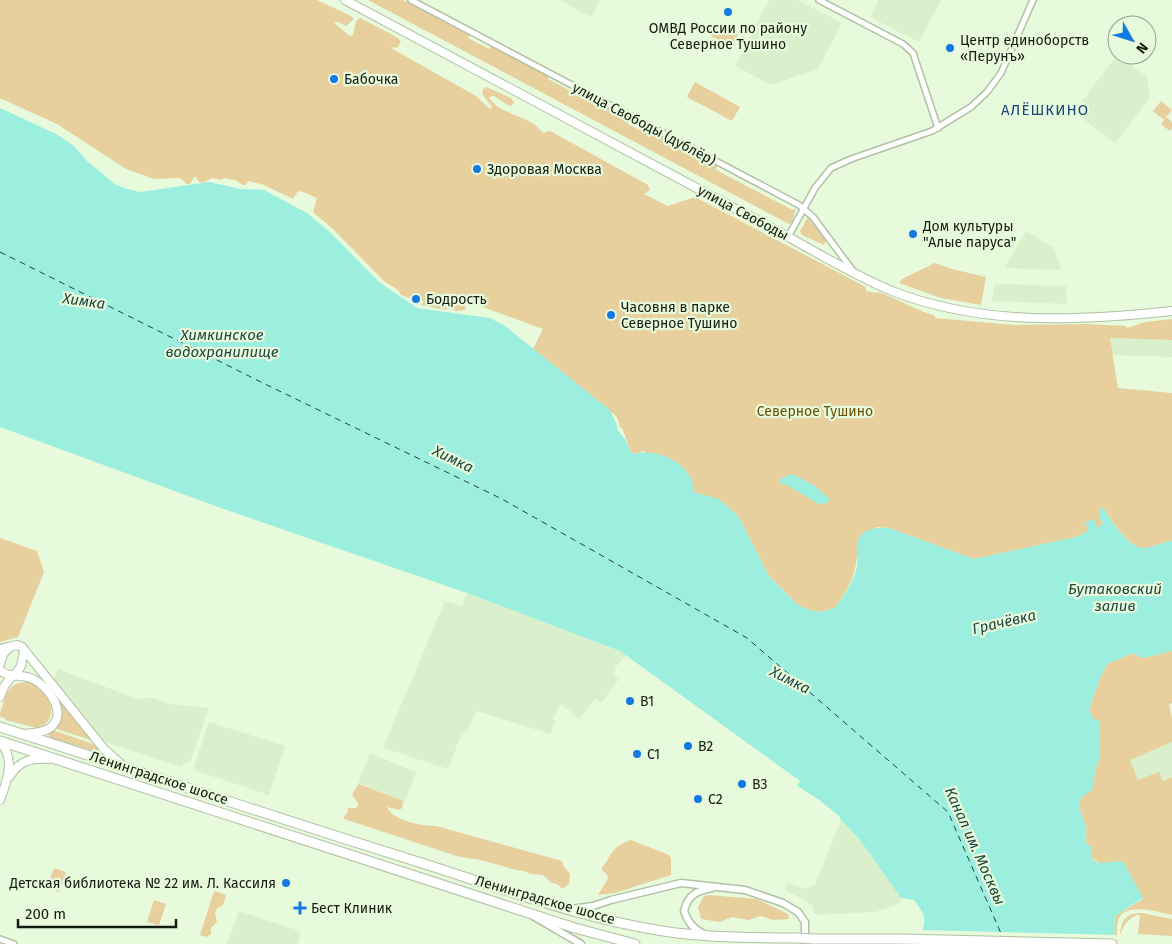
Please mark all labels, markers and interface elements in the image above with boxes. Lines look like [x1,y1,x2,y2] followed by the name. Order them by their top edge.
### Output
[722,6,734,18] marker: ОМВД России по району Северное Тушино
[1107,15,1157,65] north arrow
[649,20,807,53] place label: ОМВД России по району Северное Тушино
[960,32,1089,65] place label: Центр единоборств «Перунъ»
[1132,39,1151,57] text: N
[944,42,956,54] marker: Центр единоборств «Перунъ»
[344,71,398,88] place label: Бабочка
[328,73,340,85] marker: Бабочка
[569,79,719,169] street label: улица Свободы (дублёр)
[1001,101,1089,119] district label: АЛЁШКИНО
[487,161,602,178] place label: Здоровая Москва
[471,163,483,175] marker: Здоровая Москва
[695,182,791,244] street label: улица Свободы
[922,218,1016,251] place label: Дом культуры "Алые паруса"
[907,228,919,240] marker: Дом культуры "Алые паруса"
[61,289,106,313] water label: Химка
[426,291,487,308] place label: Бодрость
[410,293,422,305] marker: Бодрость
[621,299,737,332] place label: Часовня в парке Северное Тушино
[605,309,617,321] marker: Часовня в парке Северное Тушино
[165,326,279,361] water label: Химкинское водохранилище
[757,403,873,420] park label: Северное Тушино
[429,441,476,476] water label: Химка
[1068,580,1162,615] water label: Бутаковский залив
[970,606,1038,638] water label: Грачёвка
[766,662,813,698] water label: Химка
[640,693,654,710] place label: B1
[624,695,636,707] marker: B1
[698,738,713,755] place label: B2
[682,740,694,752] marker: B2
[647,746,660,763] place label: C1
[88,748,230,808] street label: Ленинградское шоссе
[631,748,643,760] marker: C1
[752,776,768,793] place label: B3
[736,778,748,790] marker: B3
[941,784,1009,908] water label: Канал им. Москвы
[708,791,723,808] place label: C2
[692,793,704,805] marker: C2
[473,872,617,928] street label: Ленинградское шоссе
[8,875,276,892] place label: Детская библиотека № 22 им. Л. Кассиля
[280,877,292,889] marker: Детская библиотека № 22 им. Л. Кассиля
[18,896,175,928] scale bar
[311,900,393,917] place label: Бест Клиник
[293,901,307,915] marker: Бест Клиник
[25,905,66,923] text: 200 m

